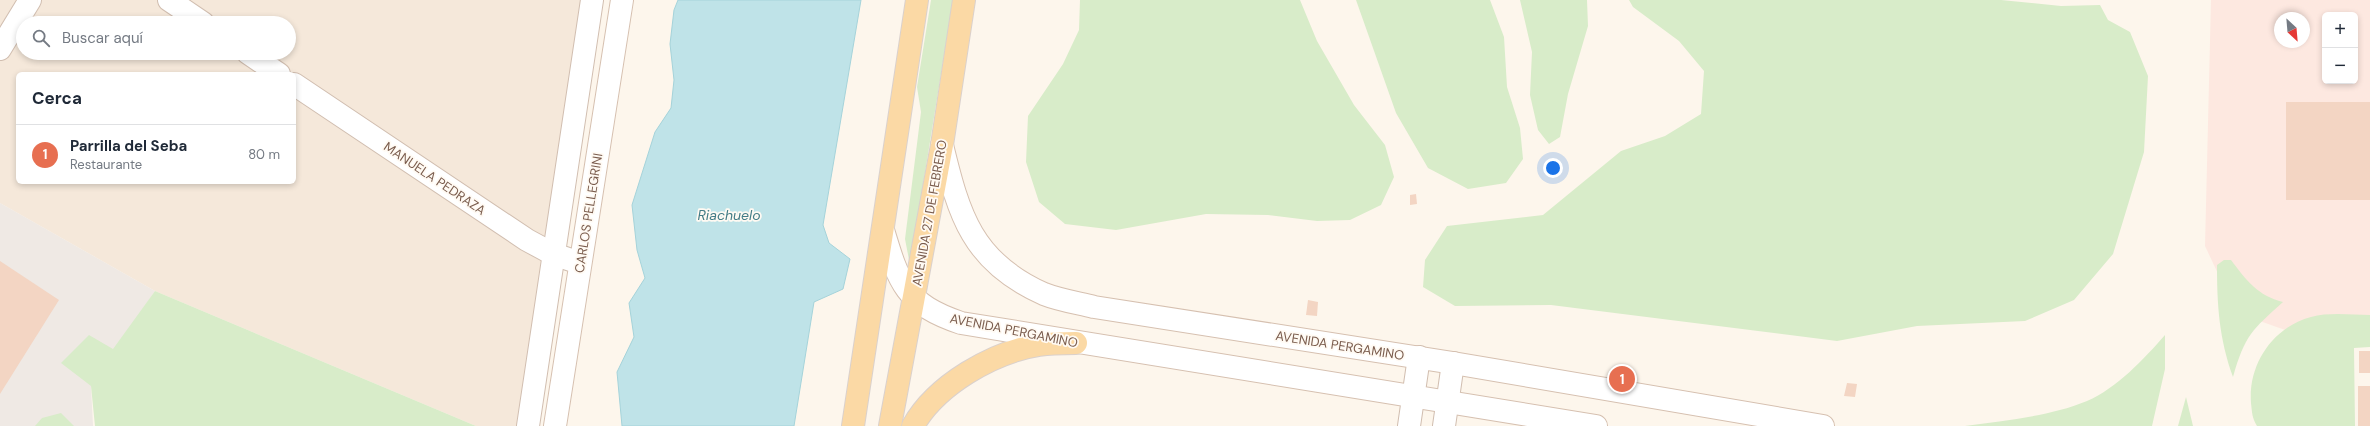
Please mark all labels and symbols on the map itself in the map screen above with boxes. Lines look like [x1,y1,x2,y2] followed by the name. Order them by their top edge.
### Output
[2274,12,2310,48] north arrow
[381,138,489,219] street label: MANUELA PEDRAZA
[908,139,951,288] street label: AVENIDA 27 DE FEBRERO
[571,152,606,274] street label: CARLOS PELLEGRINI
[1543,158,1563,178] your location
[697,206,761,224] water label: Riachuelo
[949,310,1079,351] street label: AVENIDA PERGAMINO
[1274,327,1405,364] street label: AVENIDA PERGAMINO
[1609,364,1635,394] pin: 1

